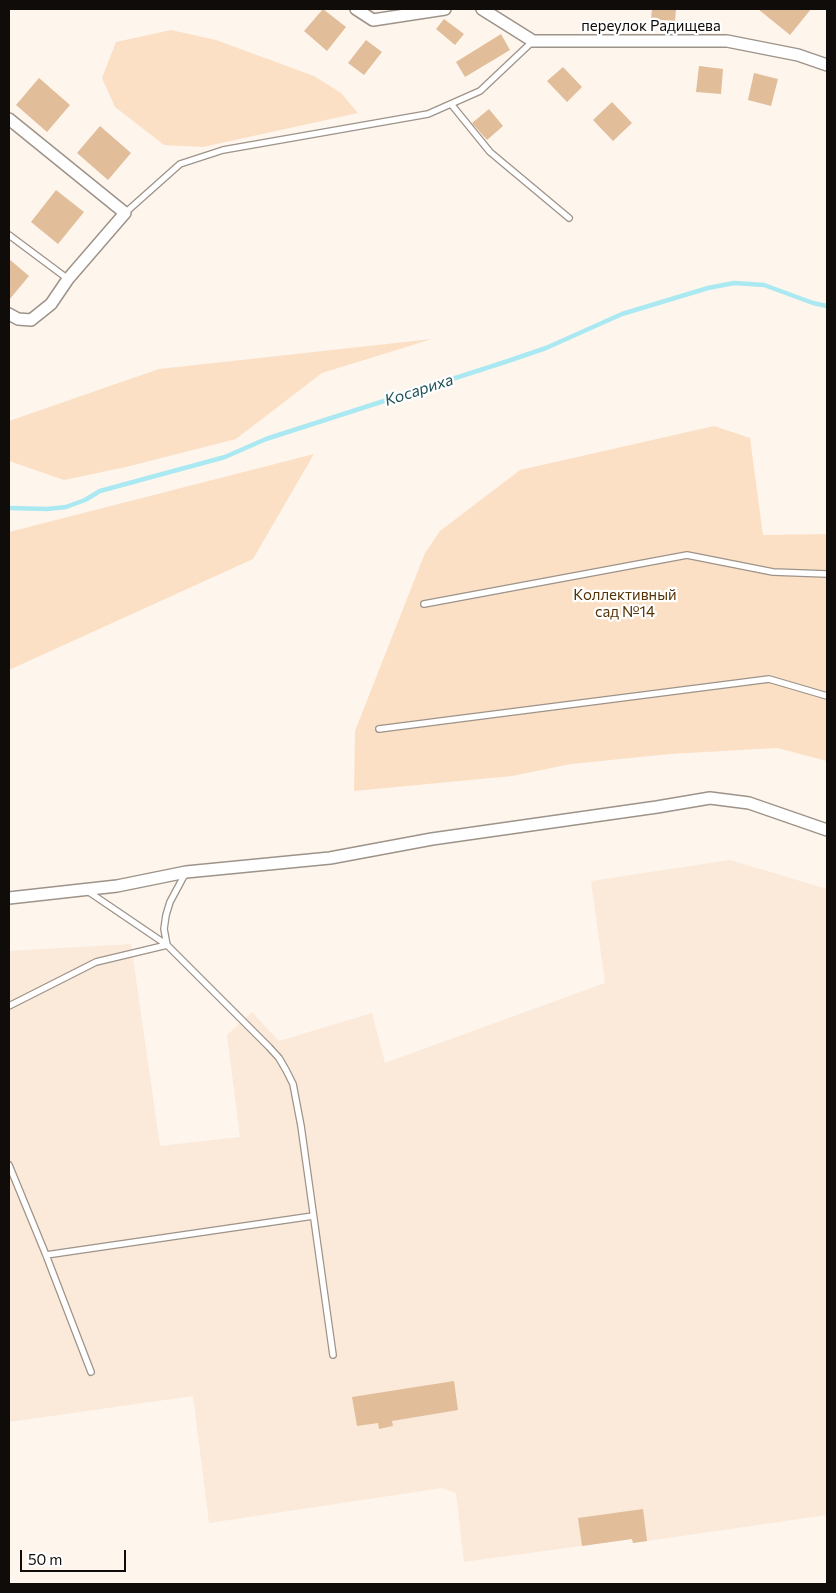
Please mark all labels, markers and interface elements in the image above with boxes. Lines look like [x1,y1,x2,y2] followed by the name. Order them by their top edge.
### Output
[581,17,721,35] street label: переулок Радищева
[382,370,456,410] water label: Косариха
[573,586,677,621] park label: Коллективный сад №14
[22,1540,129,1572] scale bar
[28,1550,62,1568] text: 50 m

